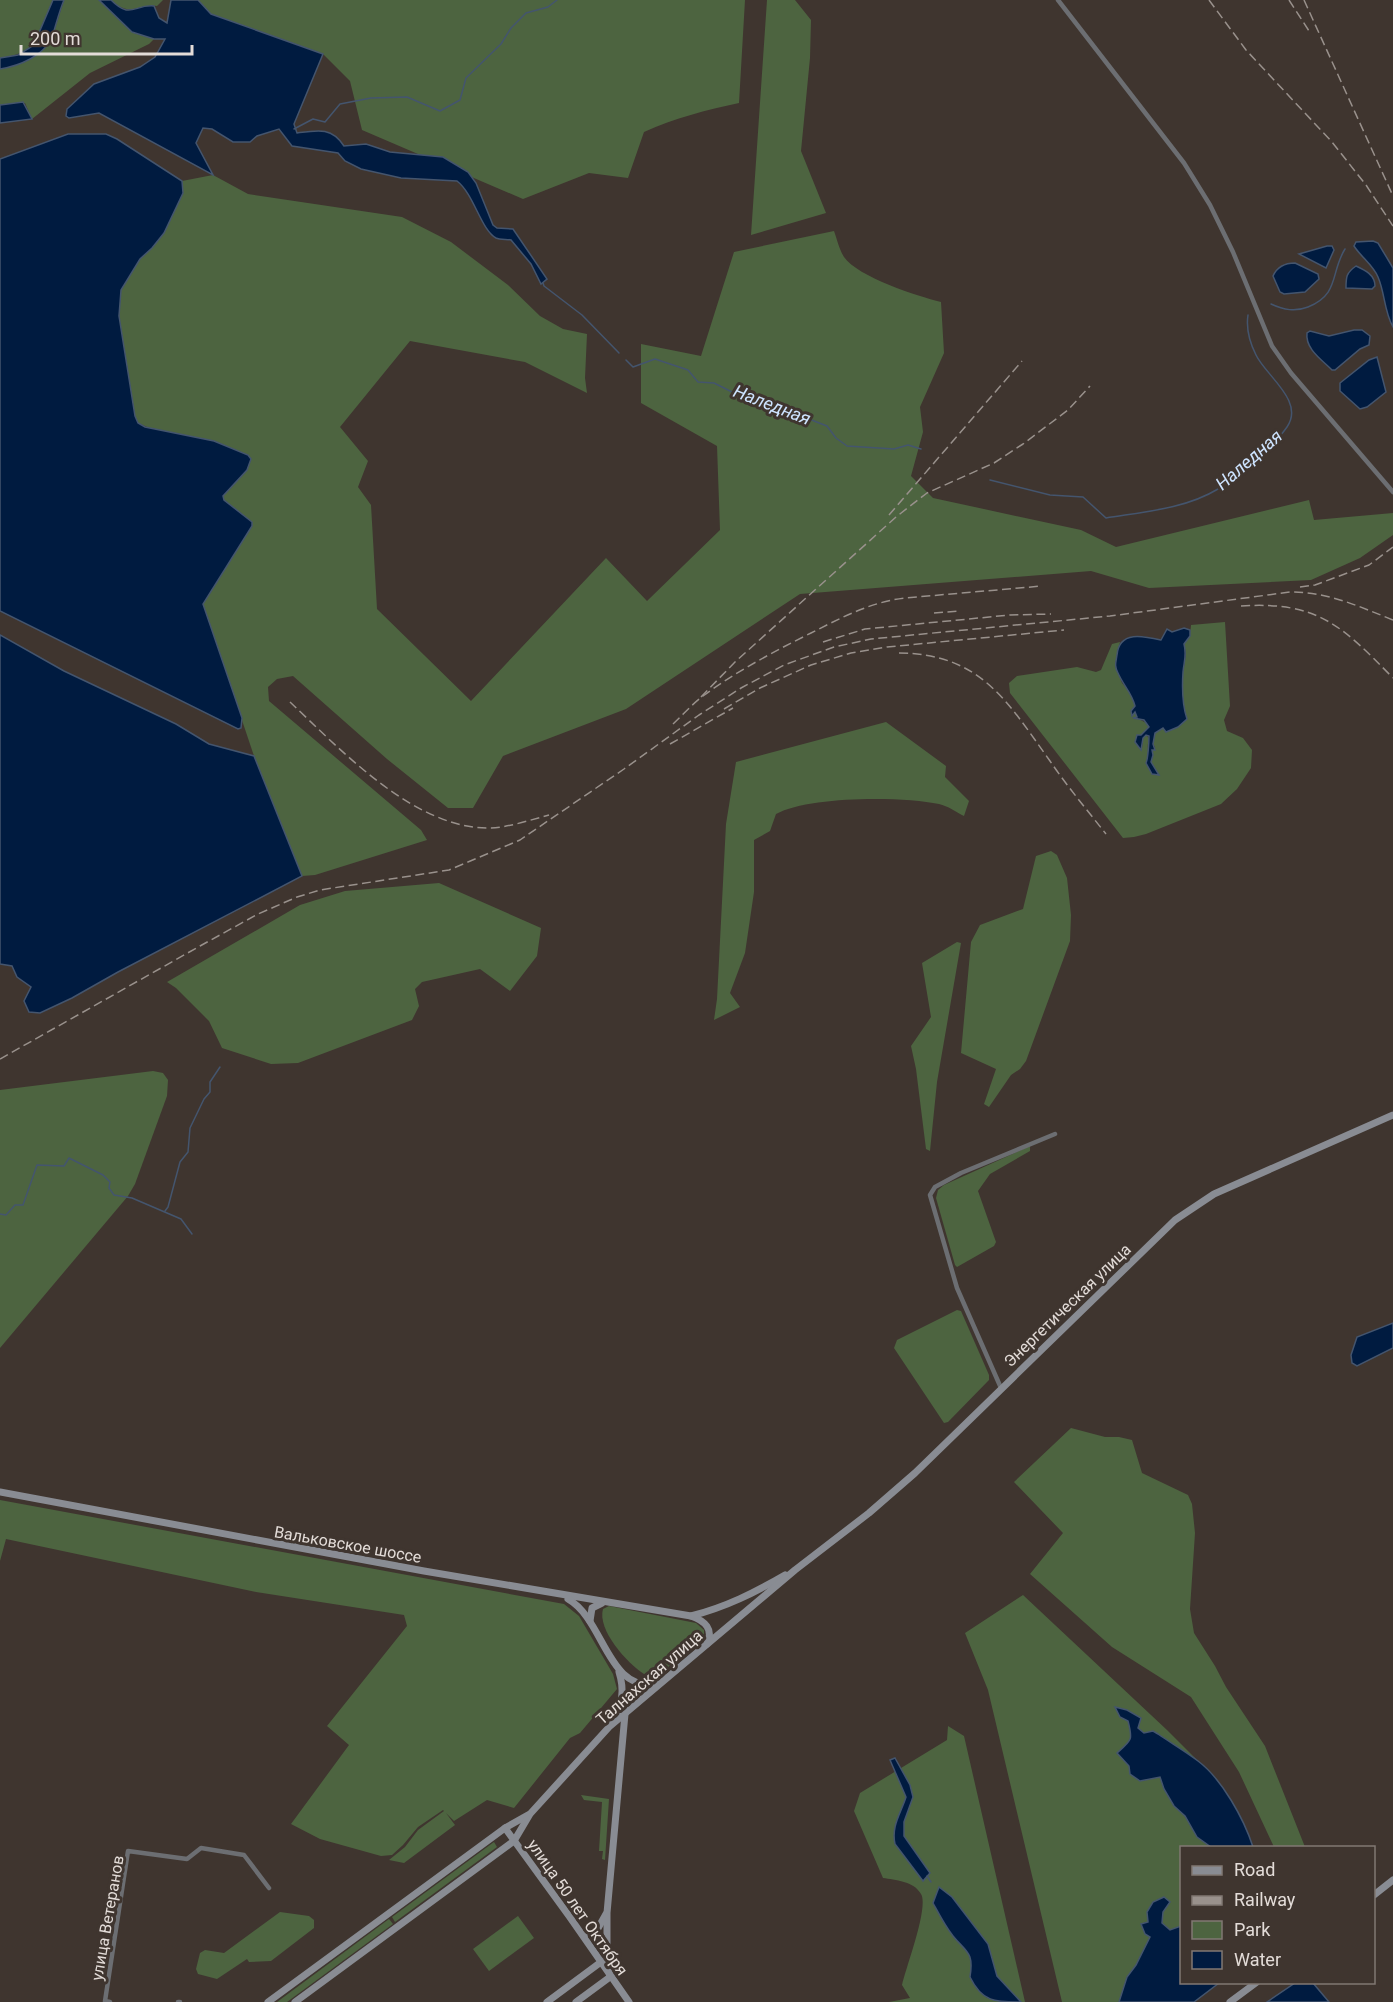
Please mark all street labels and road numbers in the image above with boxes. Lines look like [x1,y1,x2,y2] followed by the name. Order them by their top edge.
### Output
[1000,1240,1135,1371] street label: Энергетическая улица
[273,1522,423,1567] street label: Вальковское шоссе
[592,1626,706,1729] street label: Талнахская улица
[523,1836,632,1979] street label: улица 50 лет Октября
[87,1854,128,1982] street label: улица Ветеранов

